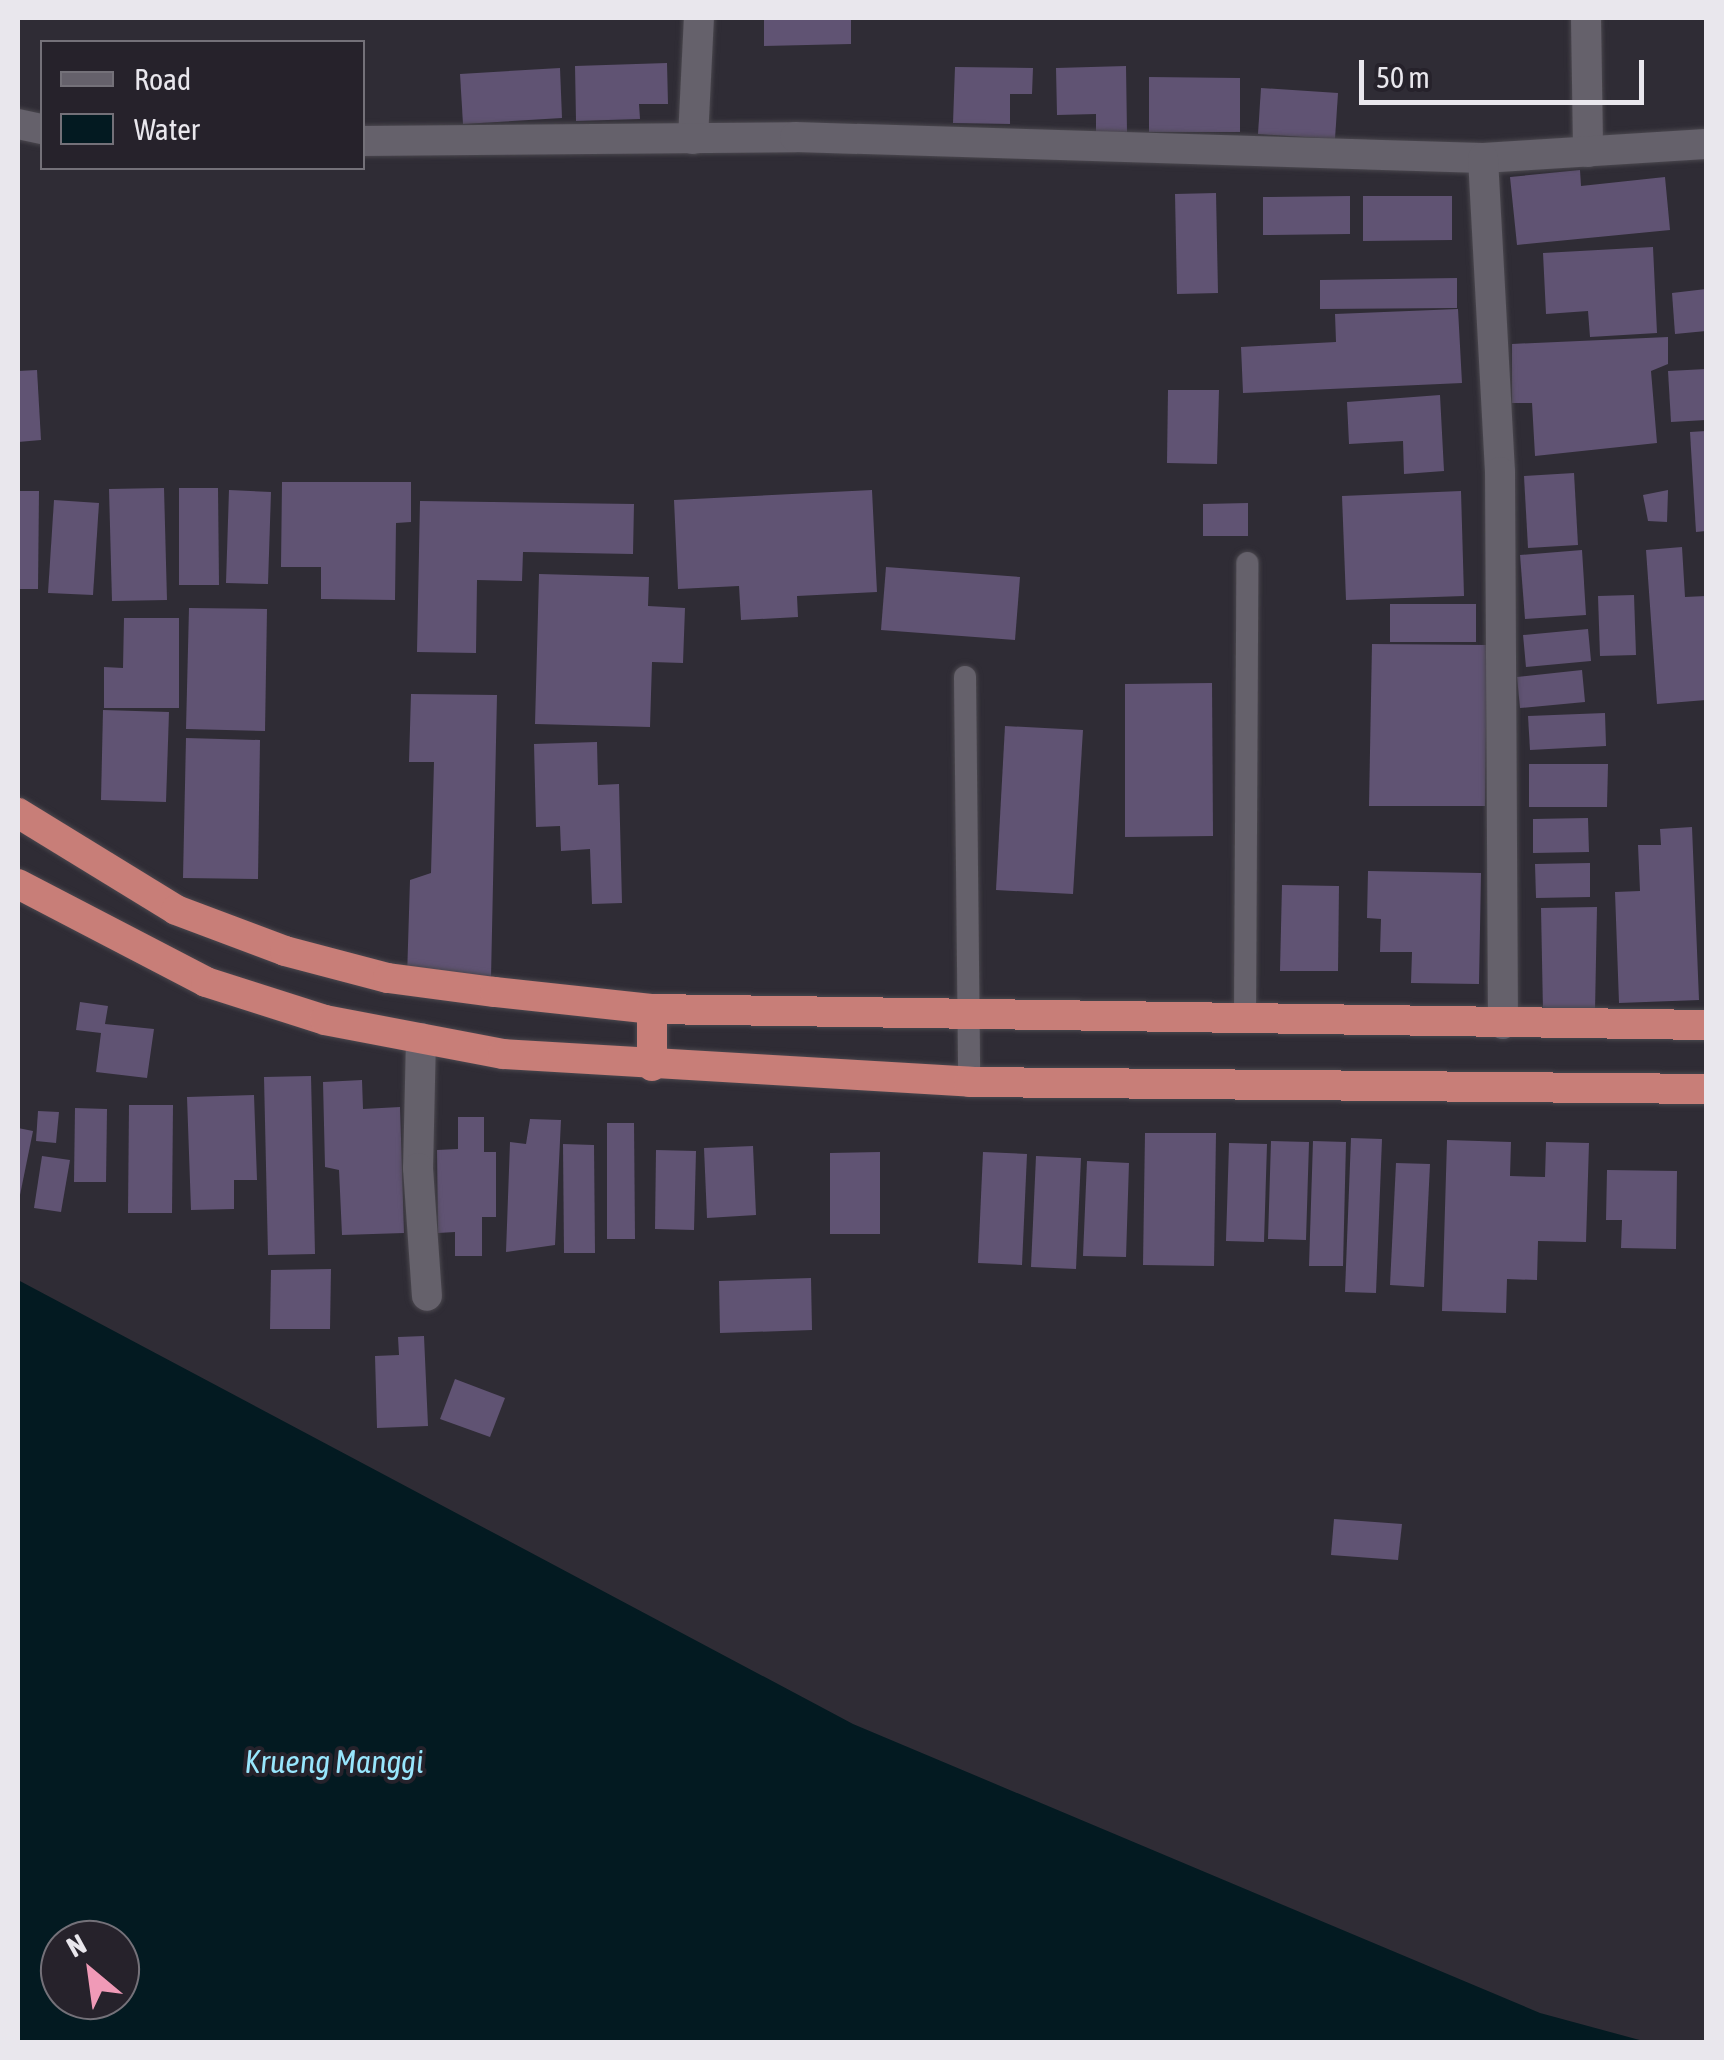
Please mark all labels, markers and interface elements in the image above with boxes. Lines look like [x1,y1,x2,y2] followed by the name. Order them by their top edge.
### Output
[40,40,365,170] legend
[1364,40,1649,102] scale bar
[1376,60,1430,94] text: 50 m
[134,62,191,96] text: Road
[134,112,200,146] text: Water
[245,1743,423,1781] water label: Krueng Manggi
[40,1920,140,2020] north arrow
[61,1928,91,1964] text: N

